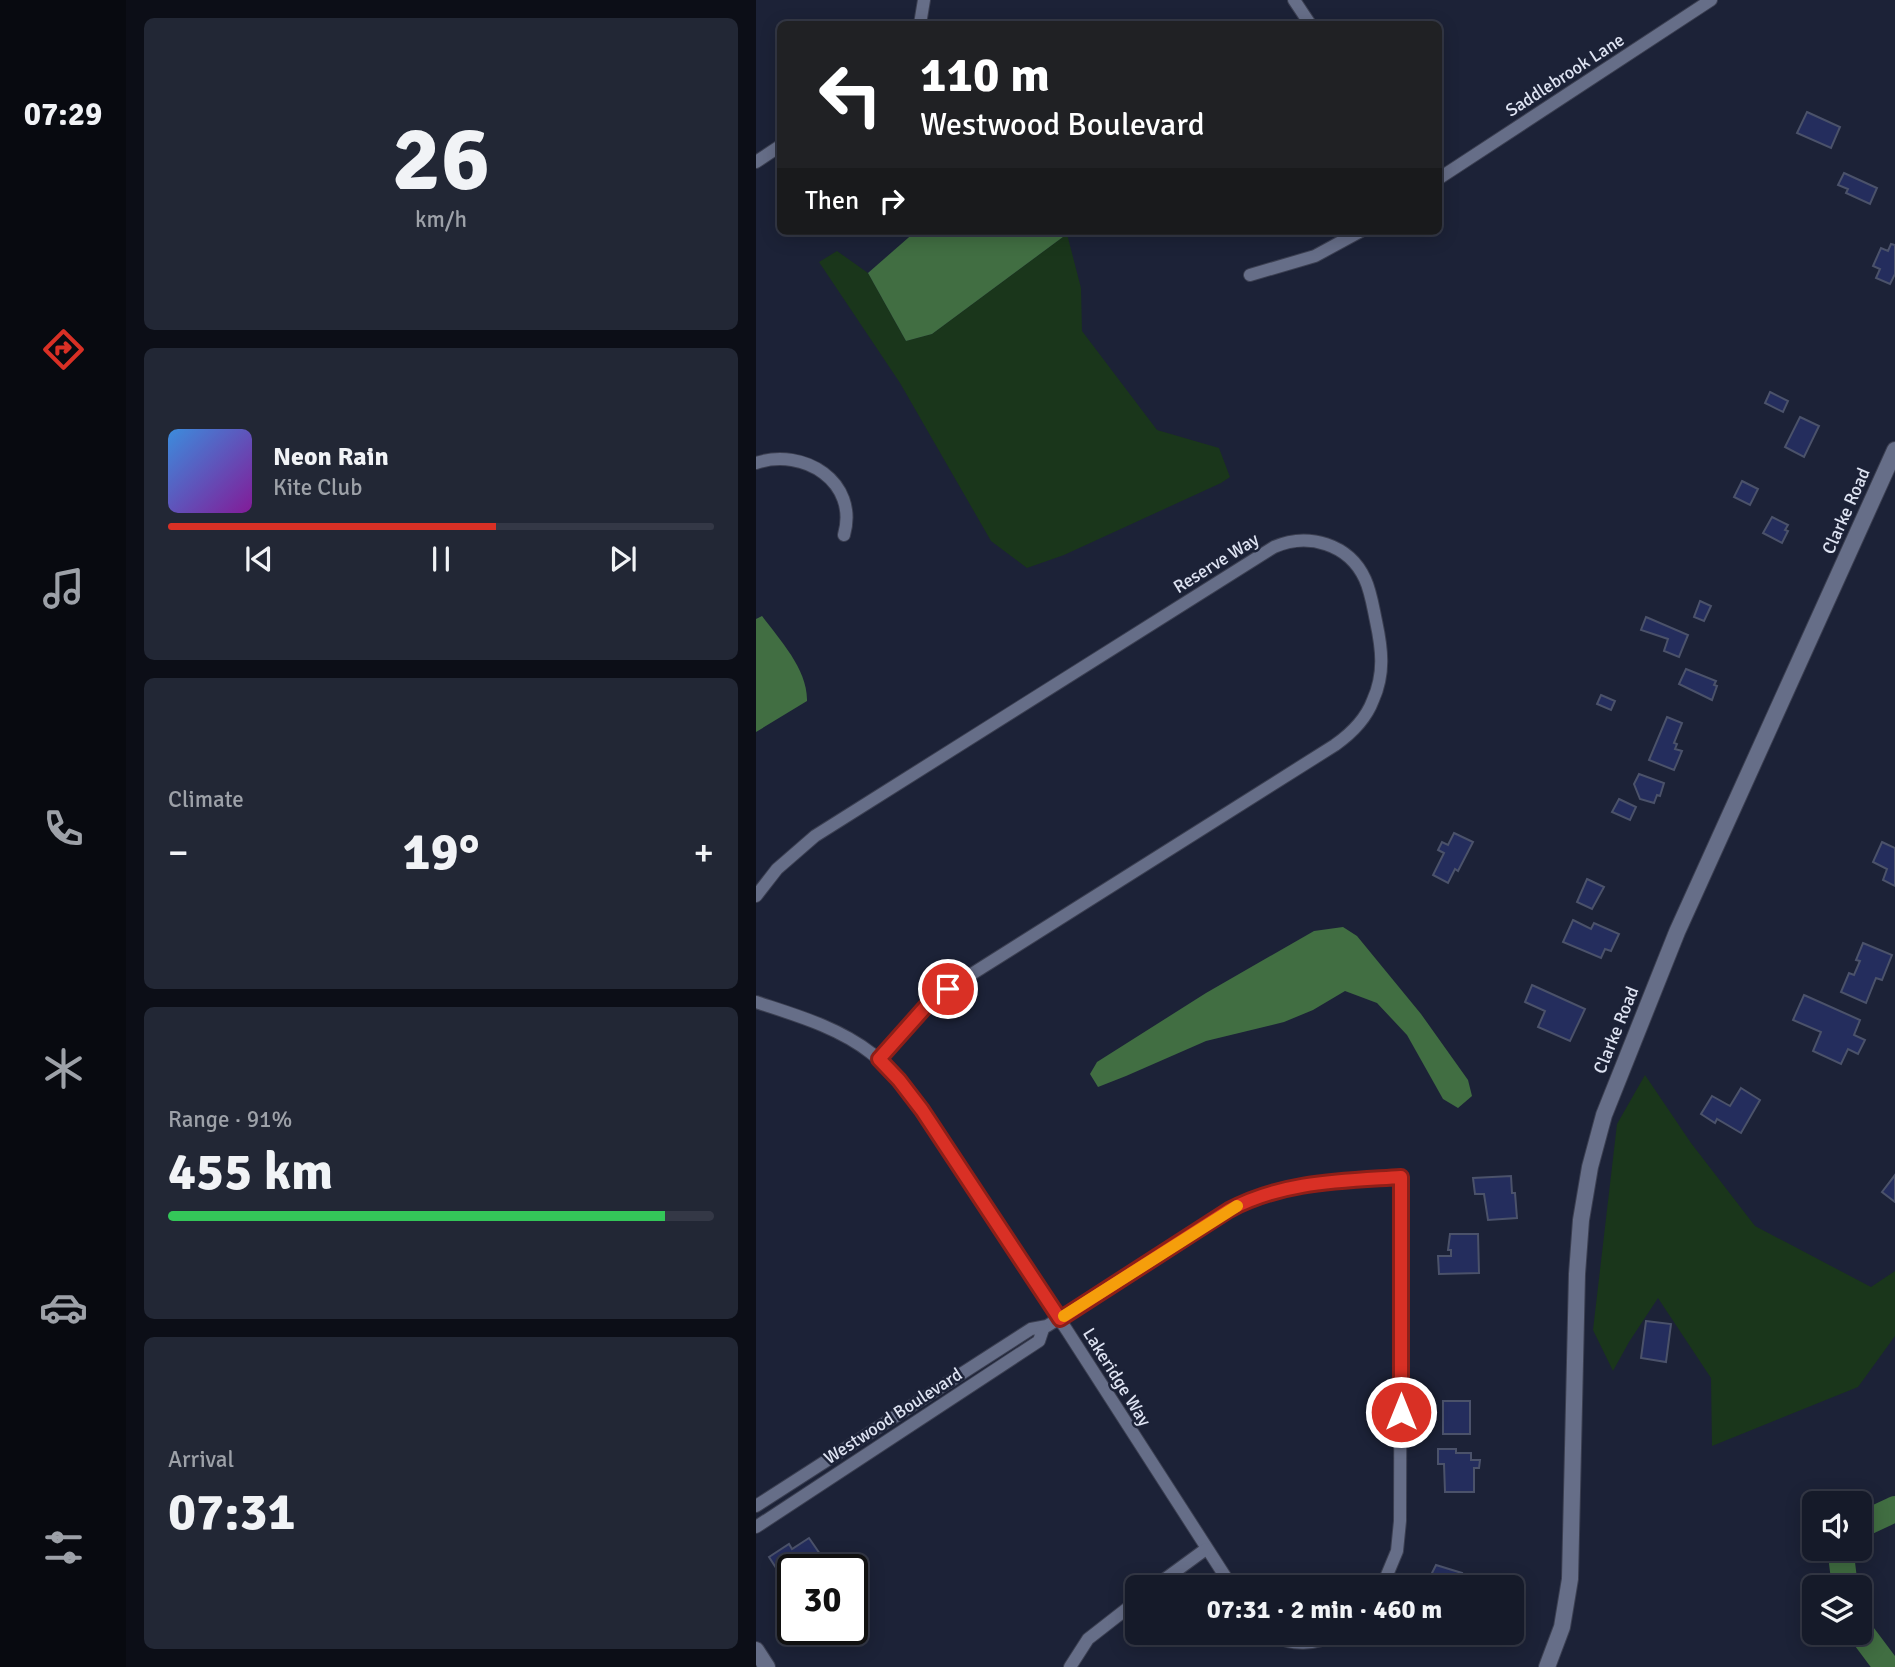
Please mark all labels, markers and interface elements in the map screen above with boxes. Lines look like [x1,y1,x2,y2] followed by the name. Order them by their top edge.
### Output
[1502,28,1628,122] street label: Saddlebrook Lane
[920,45,1050,105] text: 110 m
[805,49,896,140] icon: left
[24,95,102,134] text: 07:29
[392,103,490,216] text: 26
[920,105,1205,144] text: Westwood Boulevard
[873,182,911,220] icon: right
[805,185,859,217] text: Then
[415,205,467,234] text: km/h
[39,325,88,374] icon: directions
[273,441,389,473] text: Neon Rain
[1817,464,1875,558] street label: Clarke Road
[273,473,362,502] text: Kite Club
[1169,528,1263,598] street label: Reserve Way
[240,540,278,578] icon: previous
[422,540,460,578] icon: pause
[604,540,642,578] icon: next
[39,564,88,613] icon: music
[168,785,244,814] text: Climate
[39,804,88,853] icon: phone
[403,820,479,884] text: 19°
[168,829,189,876] text: −
[693,829,714,876] text: +
[918,959,978,1019] pin
[929,970,967,1008] icon: arrive
[1589,983,1643,1077] street label: Clarke Road
[39,1044,88,1093] icon: climate
[168,1105,292,1134] text: Range · 91%
[168,1140,333,1204] text: 455 km
[39,1283,88,1332] icon: car
[1078,1324,1156,1431] street label: Lakeridge Way
[820,1363,966,1469] street label: Westwood Boulevard
[1364,1375,1438,1449] position arrow
[168,1445,234,1474] text: Arrival
[168,1480,296,1544] text: 07:31
[1802,1491,1872,1645] map controls
[1802,1491,1872,1561] button: sound
[39,1523,88,1572] icon: filters
[777,1554,868,1645] speed limit sign: 30
[1802,1575,1872,1645] button: layers
[1207,1594,1442,1626] text: 07:31 · 2 min · 460 m

